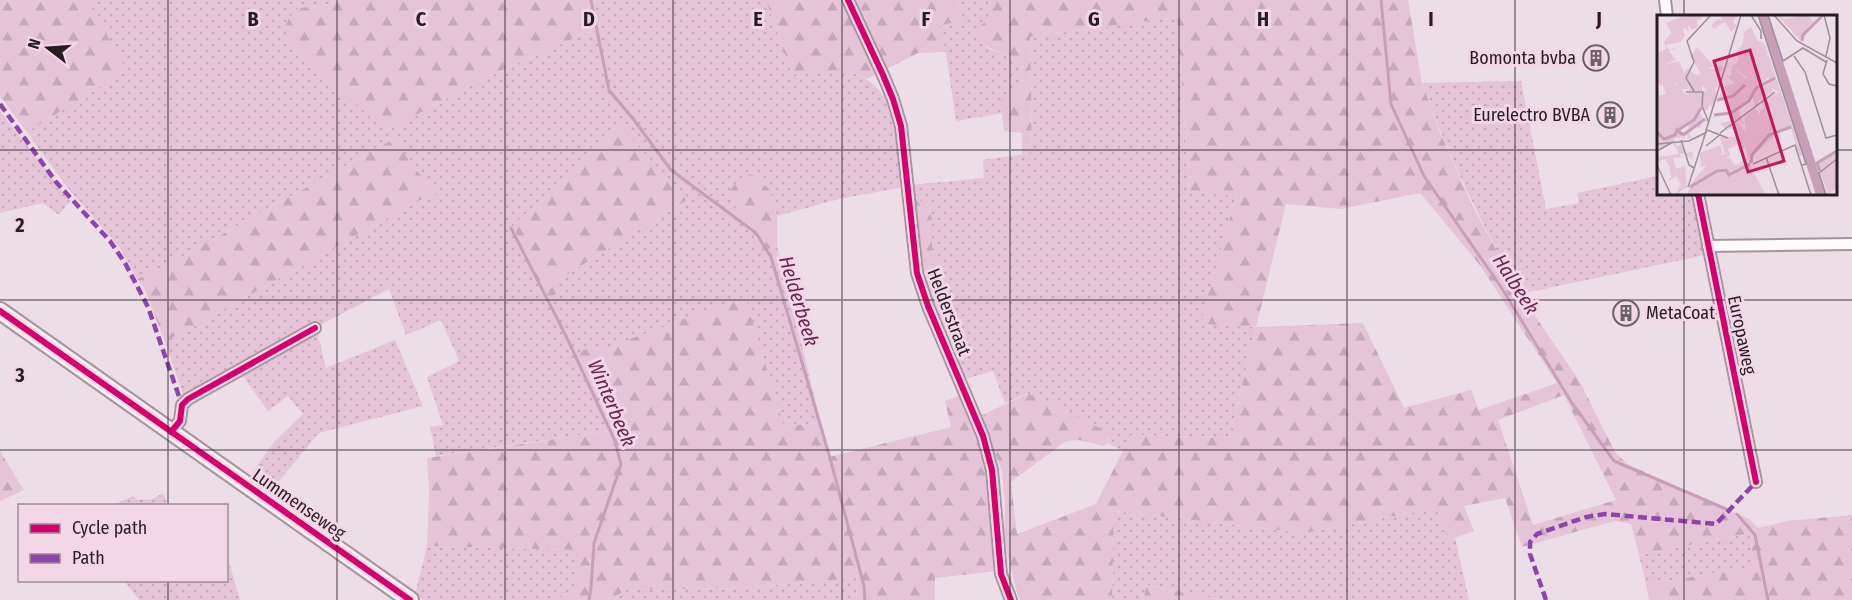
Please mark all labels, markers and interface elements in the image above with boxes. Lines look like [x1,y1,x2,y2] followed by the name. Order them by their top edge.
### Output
[247,7,259,31] text: B
[416,7,427,31] text: C
[583,7,595,31] text: D
[753,7,763,31] text: E
[922,7,931,31] text: F
[1088,7,1100,31] text: G
[1257,7,1269,31] text: H
[1428,7,1434,31] text: I
[1595,7,1602,31] text: J
[1657,15,1837,195] inset map
[18,18,78,78] north arrow
[24,36,45,51] text: N
[1581,43,1611,73] building icon: Bomonta bvba
[1469,47,1576,69] place label: Bomonta bvba
[1595,100,1625,130] building icon: Eurelectro BVBA
[1473,104,1591,126] place label: Eurelectro BVBA
[14,213,25,237] text: 2
[1488,249,1544,319] water label: Halbeek
[774,253,824,349] water label: Helderbeek
[922,265,976,359] street label: Helderstraat
[1723,294,1761,377] street label: Europaweg
[1611,298,1641,328] building icon: MetaCoat
[1646,302,1715,324] place label: MetaCoat
[583,356,641,450] water label: Winterbeek
[14,363,25,387] text: 3
[248,464,350,545] street label: Lummenseweg
[18,504,228,582] legend
[72,517,147,539] text: Cycle path
[72,547,105,569] text: Path

